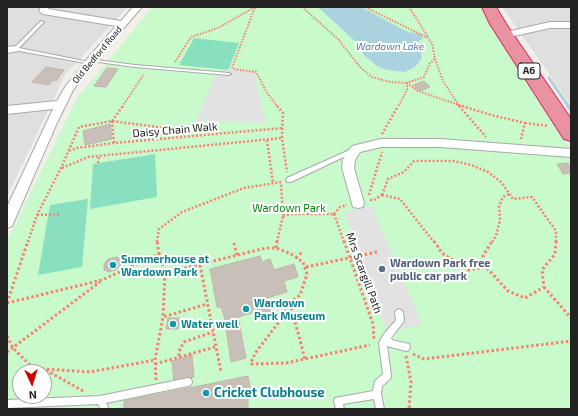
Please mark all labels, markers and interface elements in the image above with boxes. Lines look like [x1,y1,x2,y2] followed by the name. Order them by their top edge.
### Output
[70,24,124,86] street label: Old Bedford Road
[356,41,424,53] water label: Wardown Lake
[518,63,540,79] road number: A6
[132,120,218,140] street label: Daisy Chain Walk
[252,201,326,215] park label: Wardown Park
[343,231,385,315] street label: Mrs Scargill Path
[121,252,209,278] place label: Summerhouse at Wardown Park
[390,256,491,282] place label: Wardown Park free public car park
[108,260,118,270] marker: Summerhouse at Wardown Park
[377,264,387,274] marker: Wardown Park free public car park
[254,296,325,322] place label: Wardown Park Museum
[241,304,251,314] marker: Wardown Park Museum
[181,317,238,331] place label: Water well
[168,319,178,329] marker: Water well
[12,364,52,404] north arrow
[214,385,325,401] place label: Cricket Clubhouse
[201,388,211,398] marker: Cricket Clubhouse
[28,389,37,402] text: N

